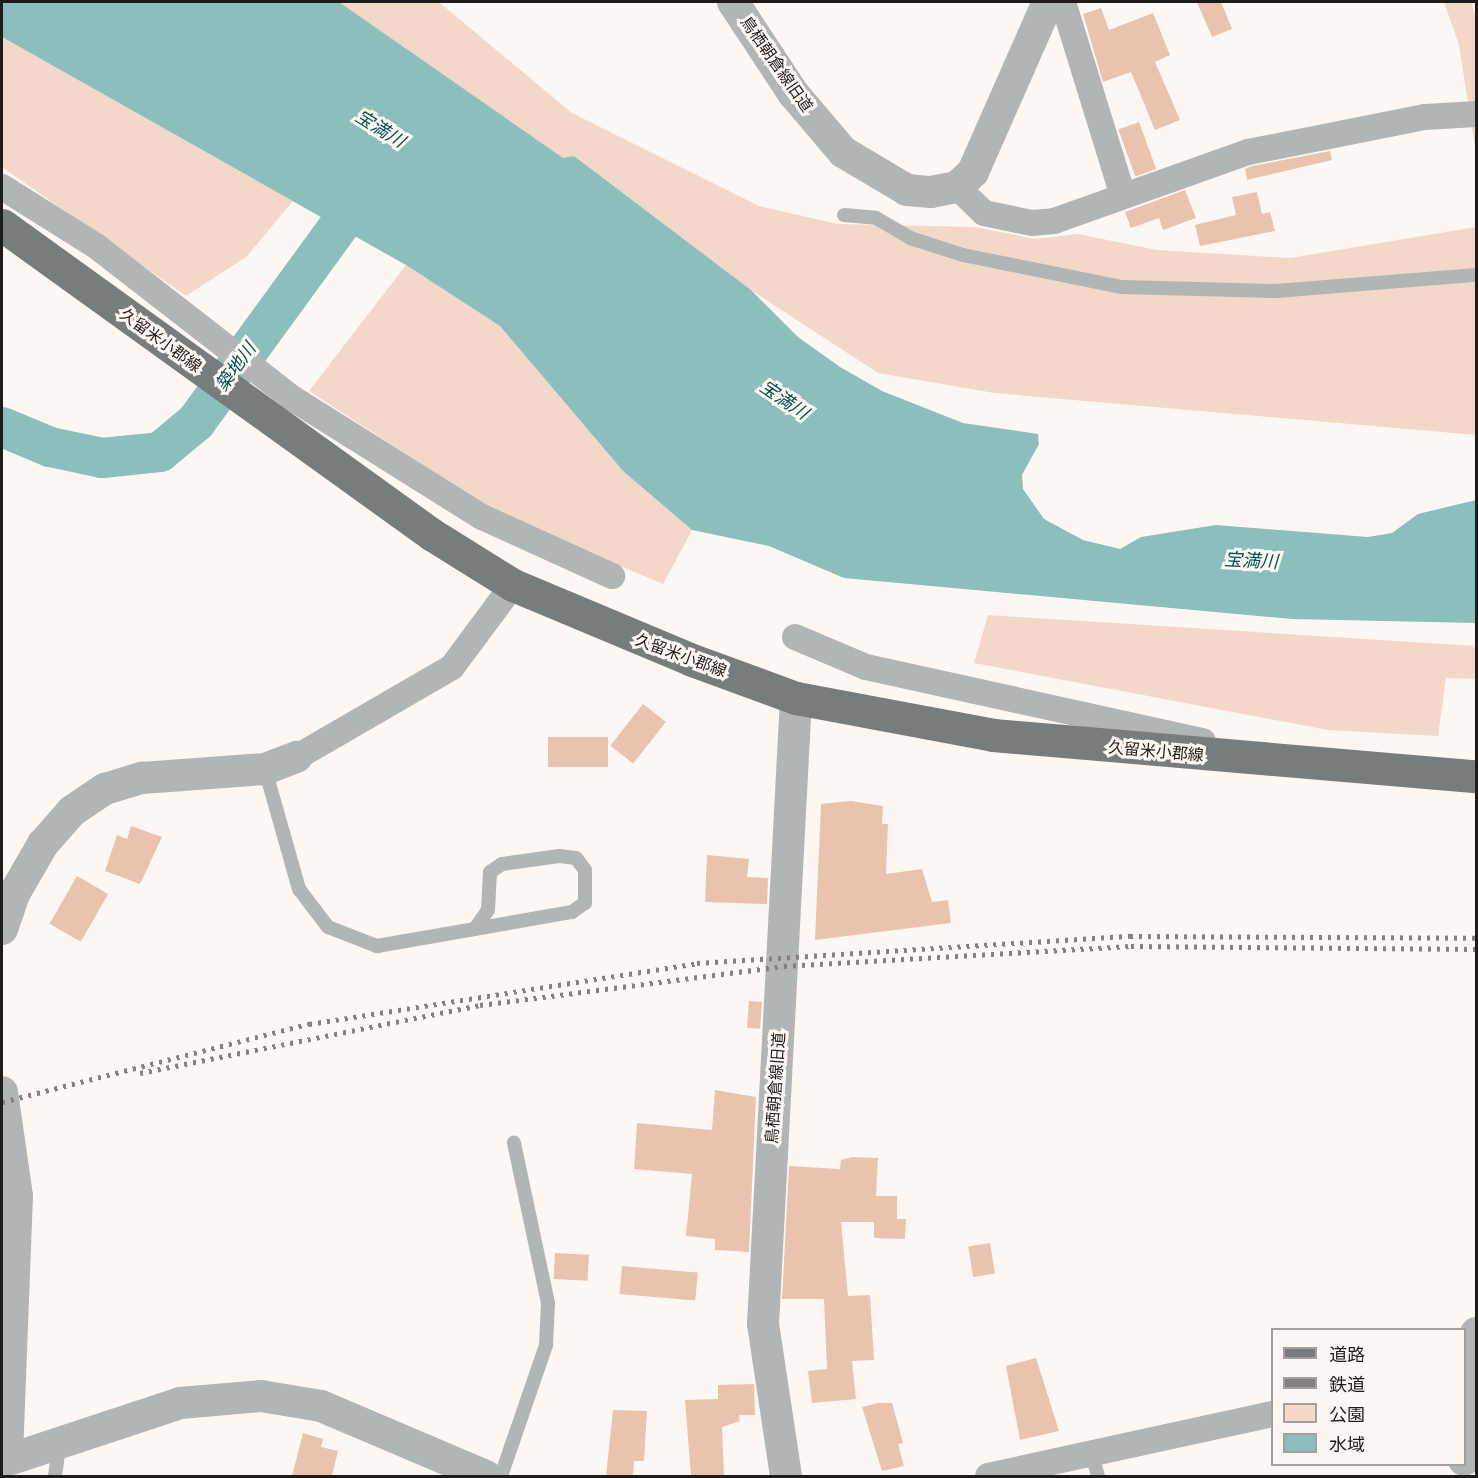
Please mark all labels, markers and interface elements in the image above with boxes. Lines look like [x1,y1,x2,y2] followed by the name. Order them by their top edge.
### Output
[737,13,817,115] street label: 鳥栖朝倉線旧道
[351,106,409,152] water label: 宝満川
[117,304,205,376] street label: 久留米小郡線
[211,339,261,395] water label: 築地川
[756,376,812,424] water label: 宝満川
[1223,549,1279,573] water label: 宝満川
[633,630,729,680] street label: 久留米小郡線
[1107,737,1205,765] street label: 久留米小郡線
[762,1031,788,1145] street label: 鳥栖朝倉線旧道
[1271,1328,1466,1466] legend
[1329,1344,1365,1366] text: 道路
[1329,1374,1365,1396] text: 鉄道
[1329,1404,1365,1426] text: 公園
[1329,1434,1365,1456] text: 水域

